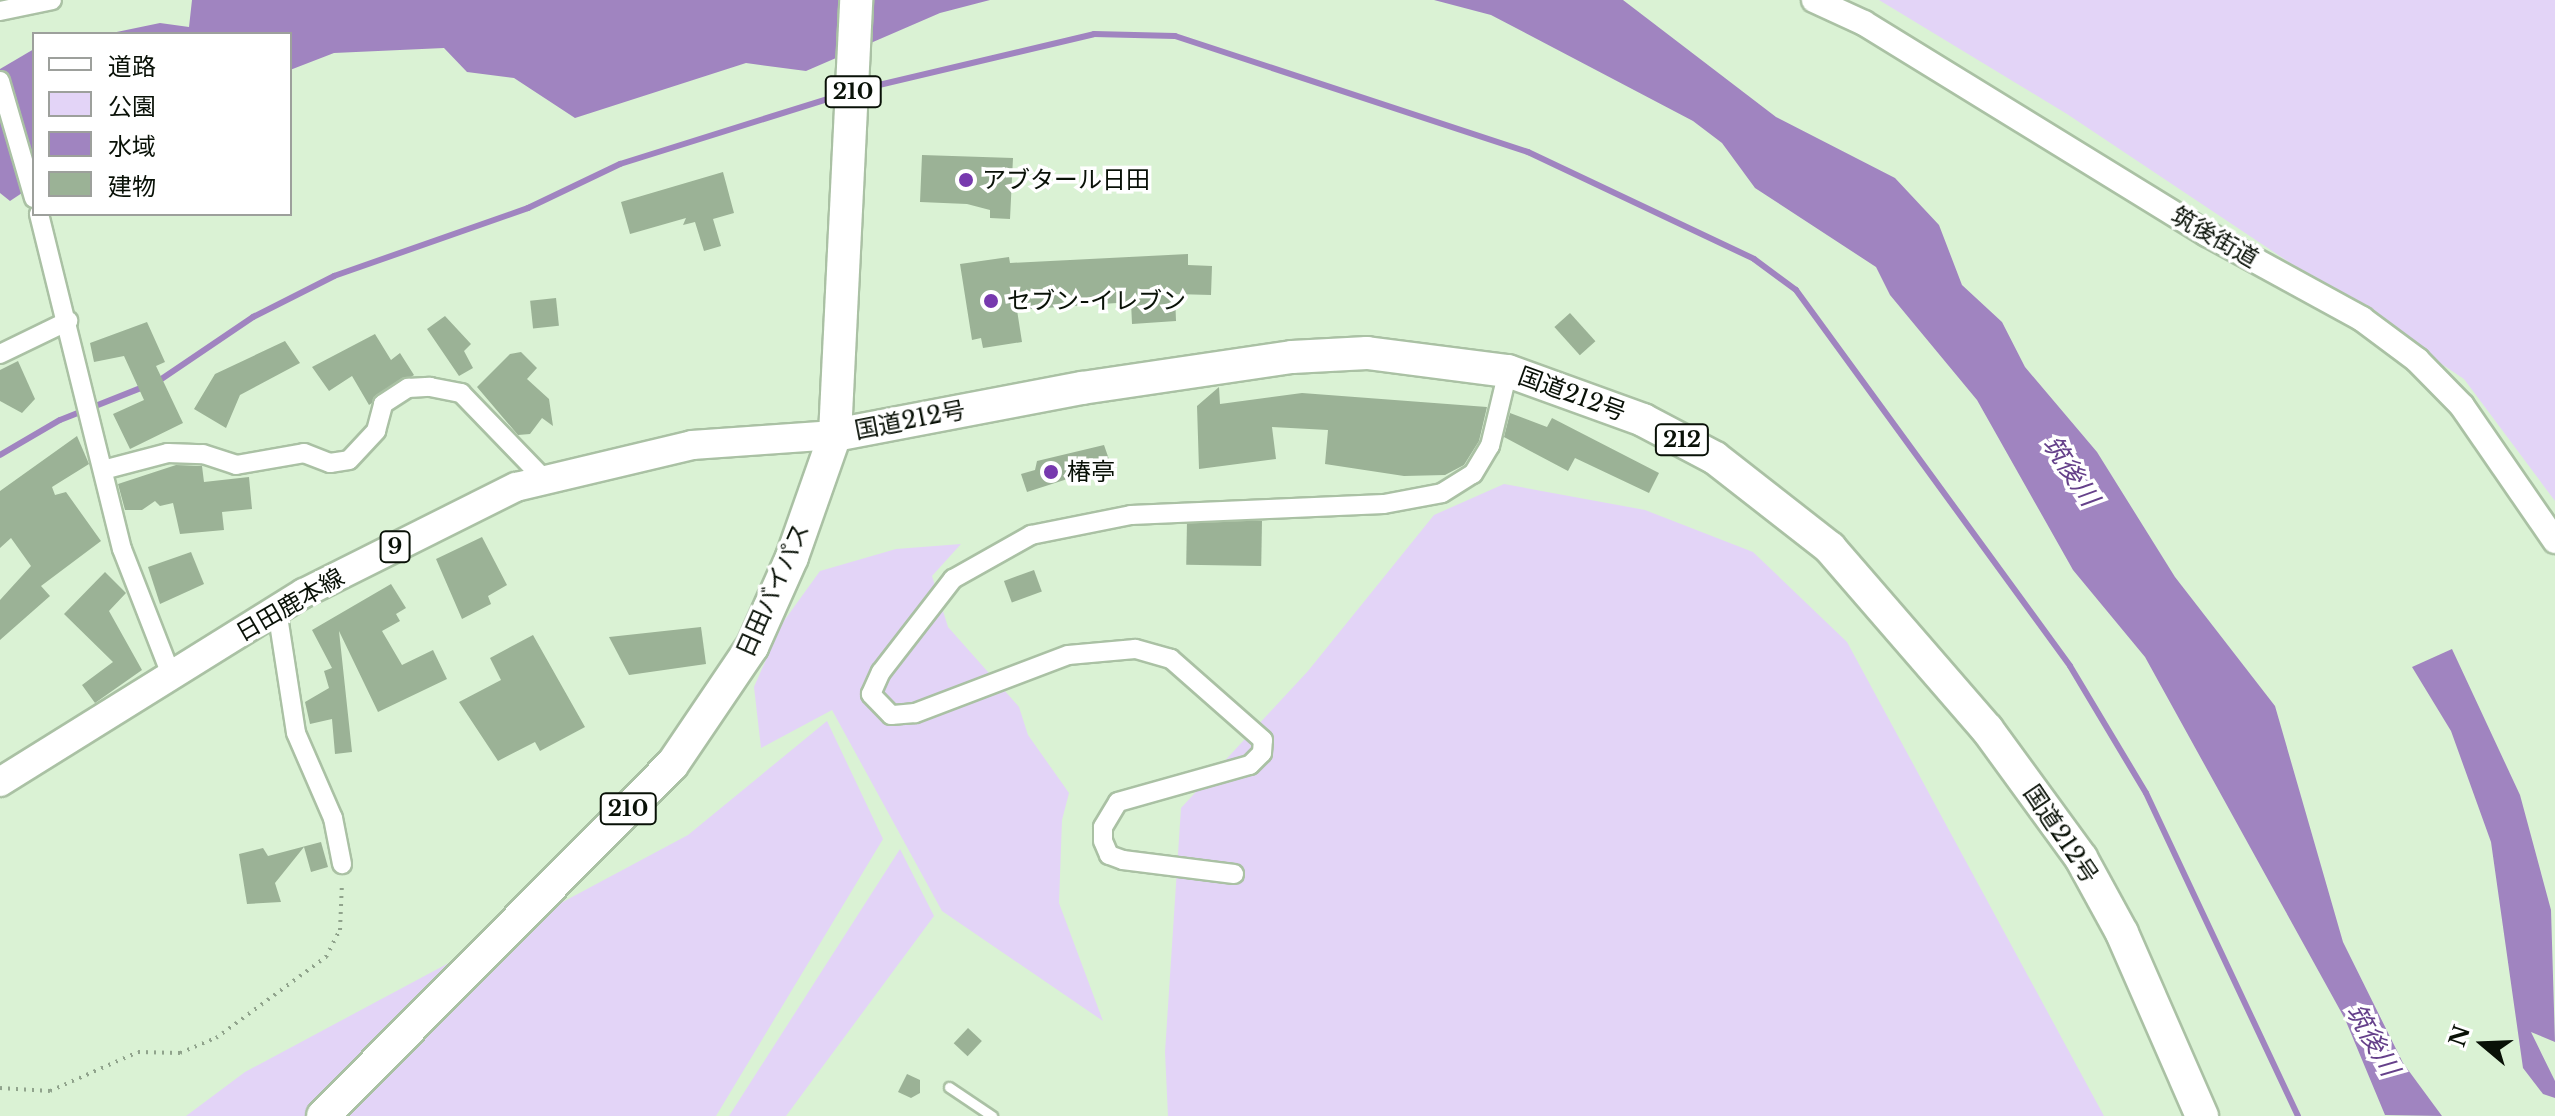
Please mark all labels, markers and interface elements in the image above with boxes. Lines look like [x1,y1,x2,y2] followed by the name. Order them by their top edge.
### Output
[32,32,292,216] legend
[108,52,156,81] text: 道路
[823,74,883,110] road number: 210
[108,92,156,121] text: 公園
[108,132,156,161] text: 水域
[982,166,1150,194] place label: アブタール日田
[957,171,975,189] marker: アブタール日田
[108,172,156,201] text: 建物
[2166,201,2264,273] street label: 筑後街道
[1007,287,1186,315] place label: セブン-イレブン
[982,292,1000,310] marker: セブン-イレブン
[1514,361,1630,427] street label: 国道212号
[852,395,968,445] street label: 国道212号
[1654,422,1710,458] road number: 212
[2035,430,2105,512] water label: 筑後川
[1067,458,1115,486] place label: 椿亭
[1042,463,1060,481] marker: 椿亭
[731,518,815,662] street label: 日田バイパス
[379,529,411,565] road number: 9
[231,563,349,647] street label: 日田鹿本線
[2018,779,2104,889] street label: 国道212号
[598,791,658,827] road number: 210
[2339,998,2405,1082] water label: 筑後川
[2443,1004,2523,1084] north arrow
[2444,1022,2476,1050] text: N

